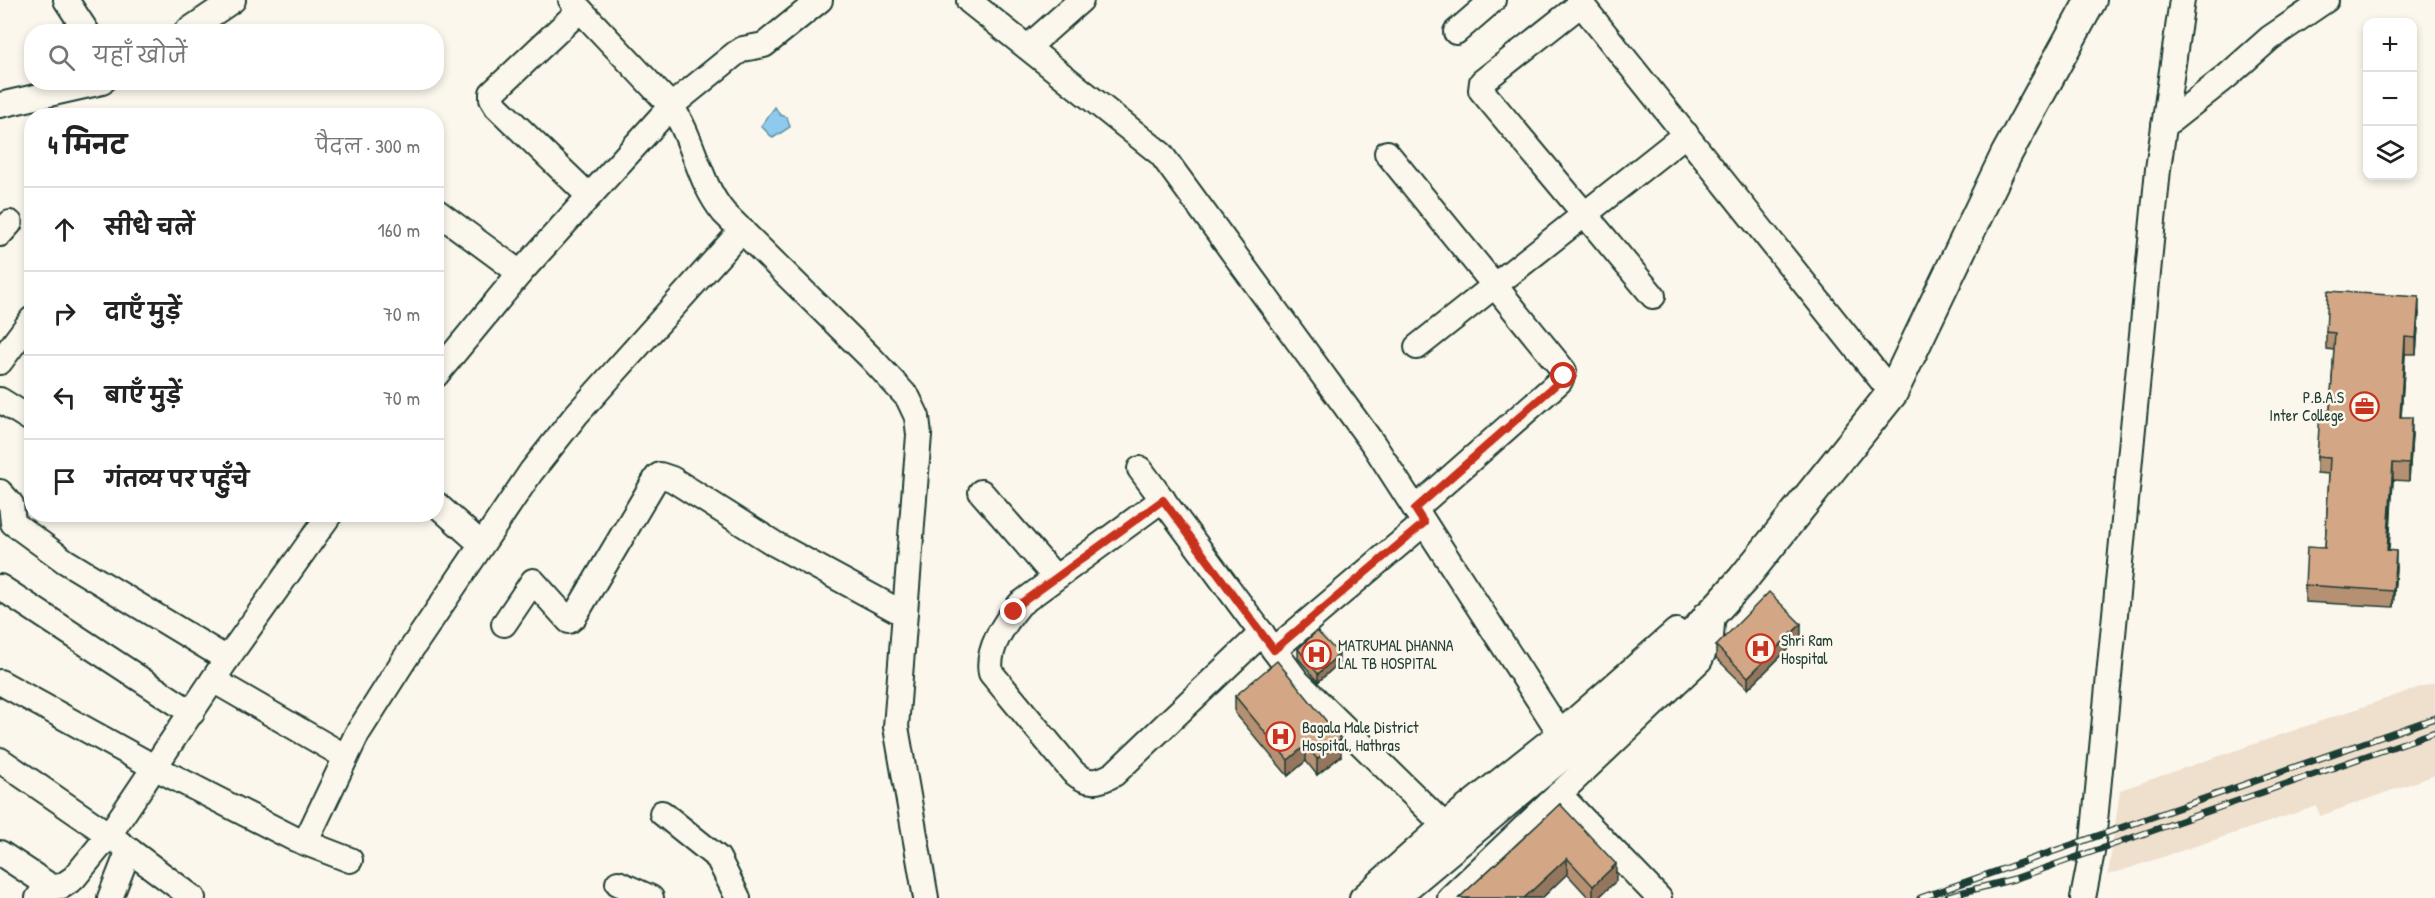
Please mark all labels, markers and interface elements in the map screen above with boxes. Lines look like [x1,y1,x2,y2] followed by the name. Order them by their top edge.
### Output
[2363,18,2417,180] map controls
[2363,18,2417,72] button: +
[24,24,444,90] search box
[93,40,187,70] text: यहाँ खोजें
[45,41,78,74] icon: search
[2363,72,2417,126] button: −
[2363,126,2417,180] button: layers
[48,127,127,162] text: 4 मिनट
[315,132,420,159] text: पैदल · 300 m
[105,212,195,242] text: सीधे चलें
[48,213,81,246] icon: ahead
[378,216,420,243] text: 160 m
[105,296,181,326] text: दाएँ मुड़ें
[48,297,81,330] icon: right
[383,300,420,327] text: 70 m
[1550,362,1576,388] route start
[105,380,182,410] text: बाएँ मुड़ें
[48,381,81,414] icon: left
[383,384,420,411] text: 70 m
[2269,386,2345,426] place label: P.B.A.S Inter College
[2349,390,2381,422] office icon: P.B.A.S Inter College
[105,464,249,494] text: गंतव्य पर पहुँचे
[48,465,81,498] icon: arrive
[1000,598,1026,624] route end
[1781,629,1833,669] place label: Shri Ram Hospital
[1744,633,1776,665] hospital icon: Shri Ram Hospital
[1338,634,1454,674] place label: MATRUMAL DHANNA LAL TB HOSPITAL
[1301,638,1333,670] hospital icon: MATRUMAL DHANNA LAL TB HOSPITAL
[1302,716,1419,756] place label: Bagala Male District Hospital, Hathras
[1265,720,1297,752] hospital icon: Bagala Male District Hospital, Hathras

